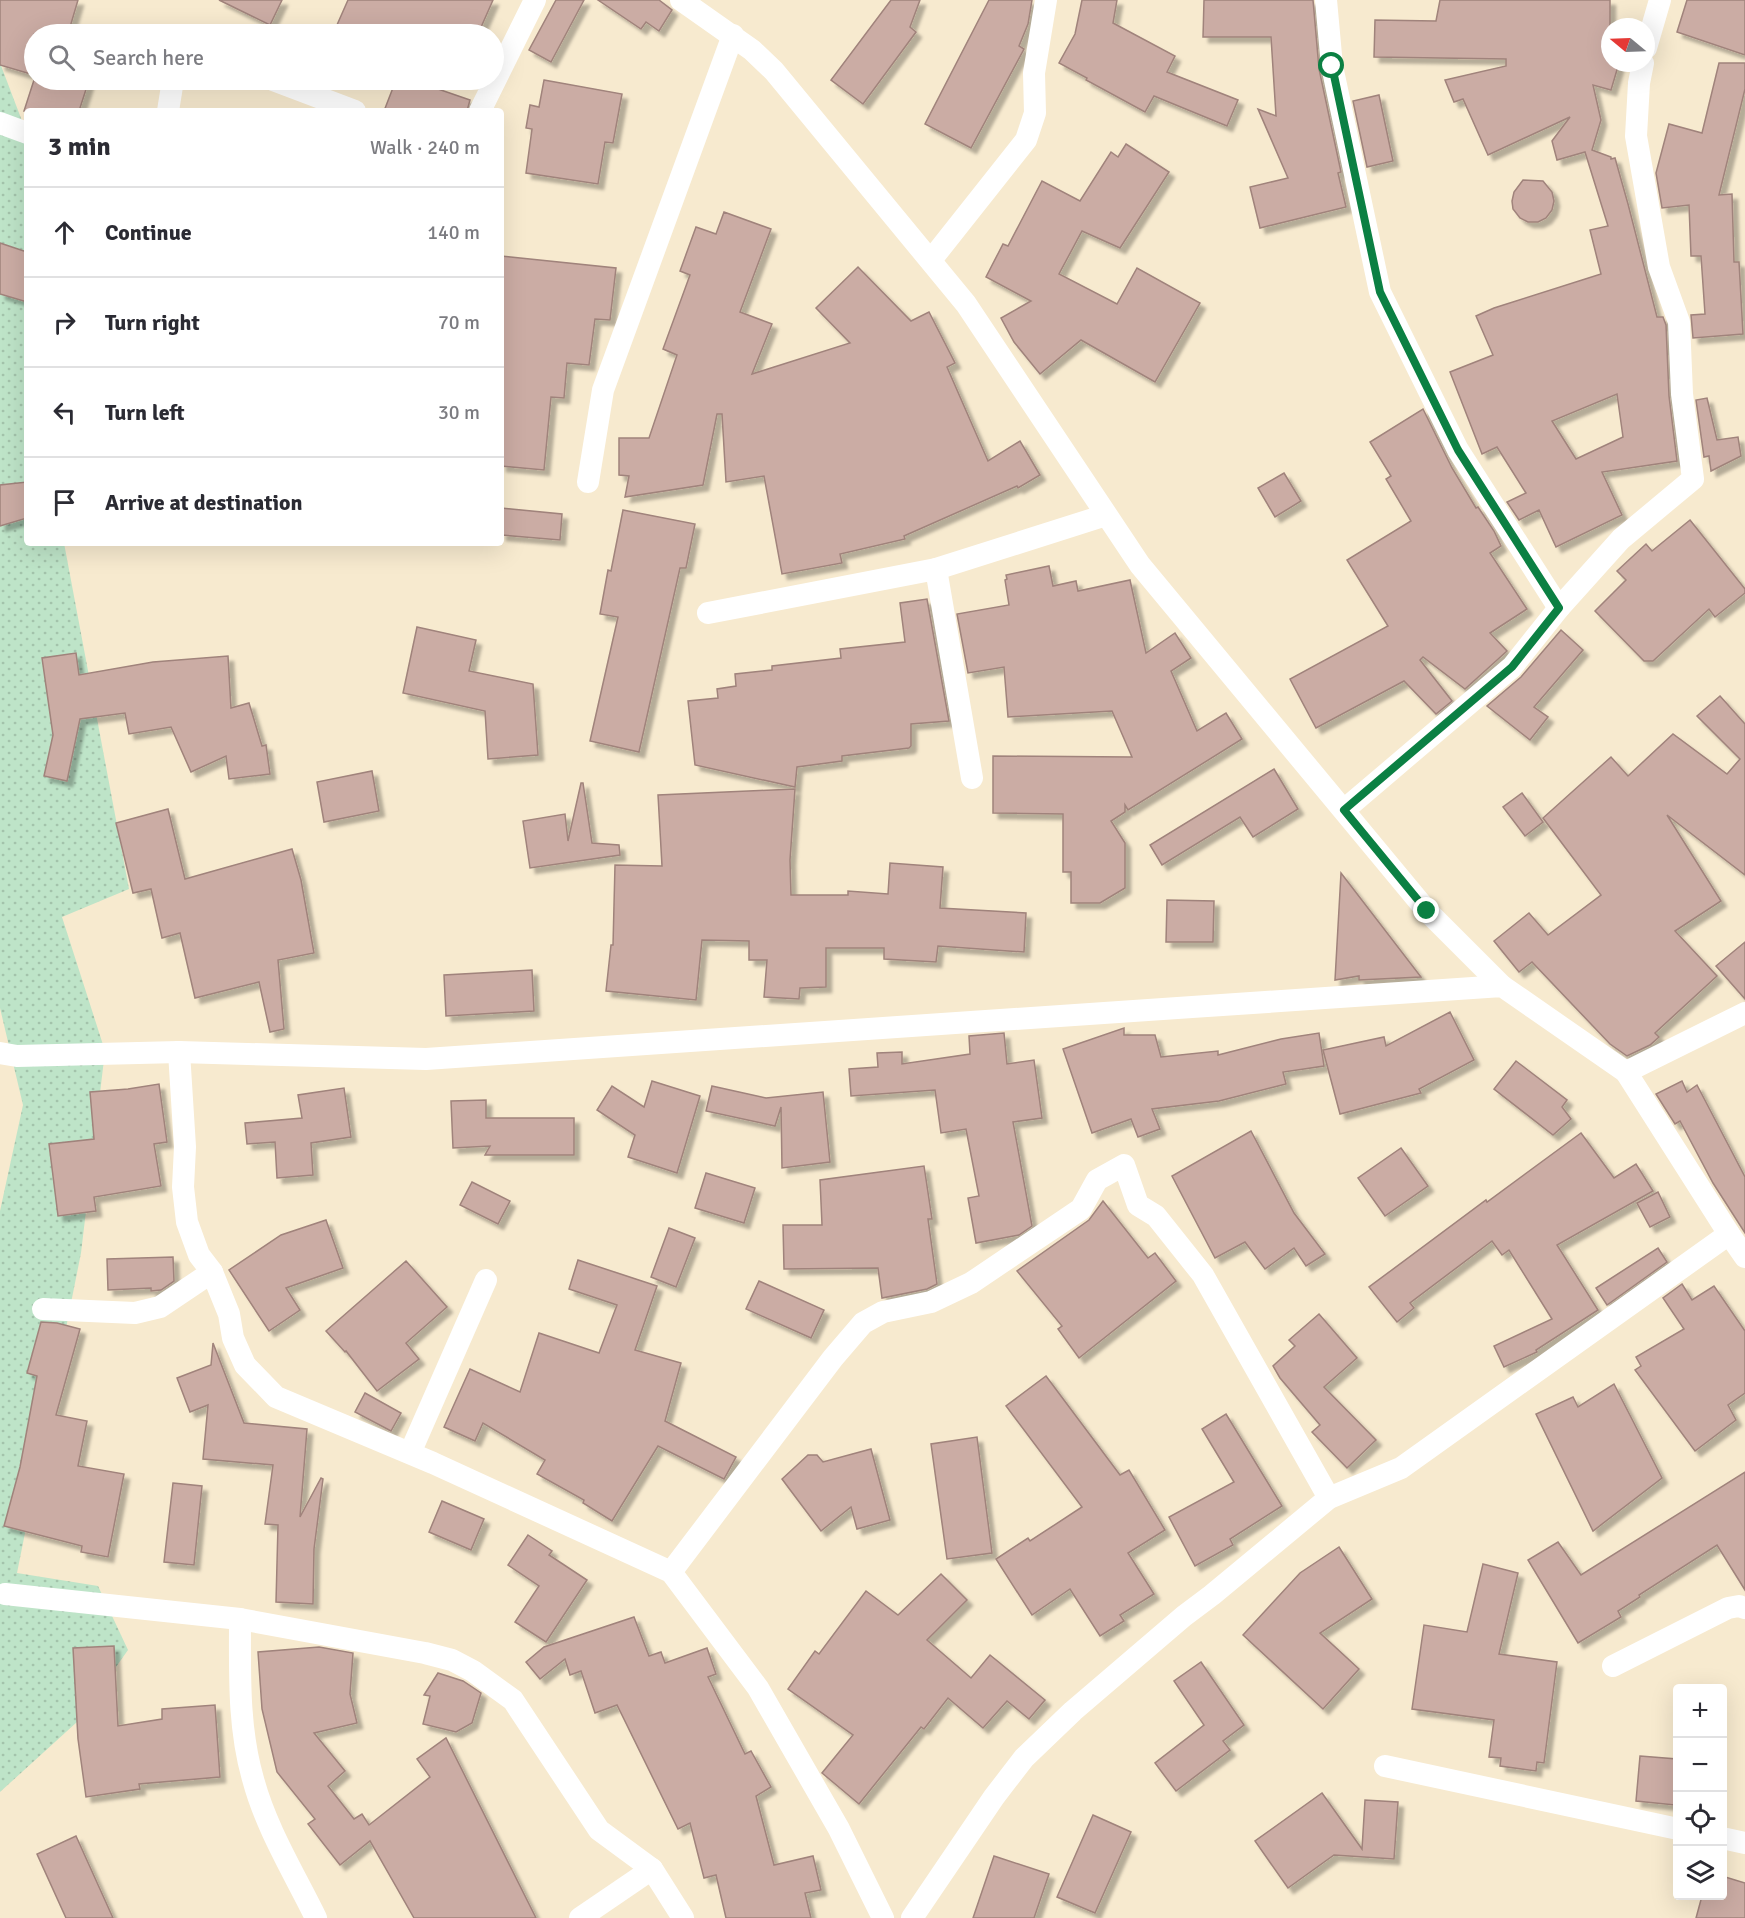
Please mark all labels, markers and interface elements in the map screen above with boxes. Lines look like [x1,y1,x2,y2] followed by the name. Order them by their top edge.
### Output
[1601,18,1655,72] north arrow
[24,24,504,90] search box
[45,41,78,74] icon: search
[93,44,204,71] text: Search here
[1318,52,1344,78] route start
[48,131,111,163] text: 3 min
[370,135,480,160] text: Walk · 240 m
[48,216,81,249] icon: ahead
[105,219,192,246] text: Continue
[427,220,480,245] text: 140 m
[48,306,81,339] icon: right
[105,309,200,336] text: Turn right
[438,310,480,335] text: 70 m
[48,396,81,429] icon: left
[105,399,185,426] text: Turn left
[438,400,480,425] text: 30 m
[48,486,81,519] icon: arrive
[105,489,302,516] text: Arrive at destination
[1413,897,1439,923] route end
[1673,1684,1727,1900] map controls
[1673,1684,1727,1738] button: +
[1673,1738,1727,1792] button: −
[1673,1792,1727,1846] button: locate
[1673,1846,1727,1900] button: layers

